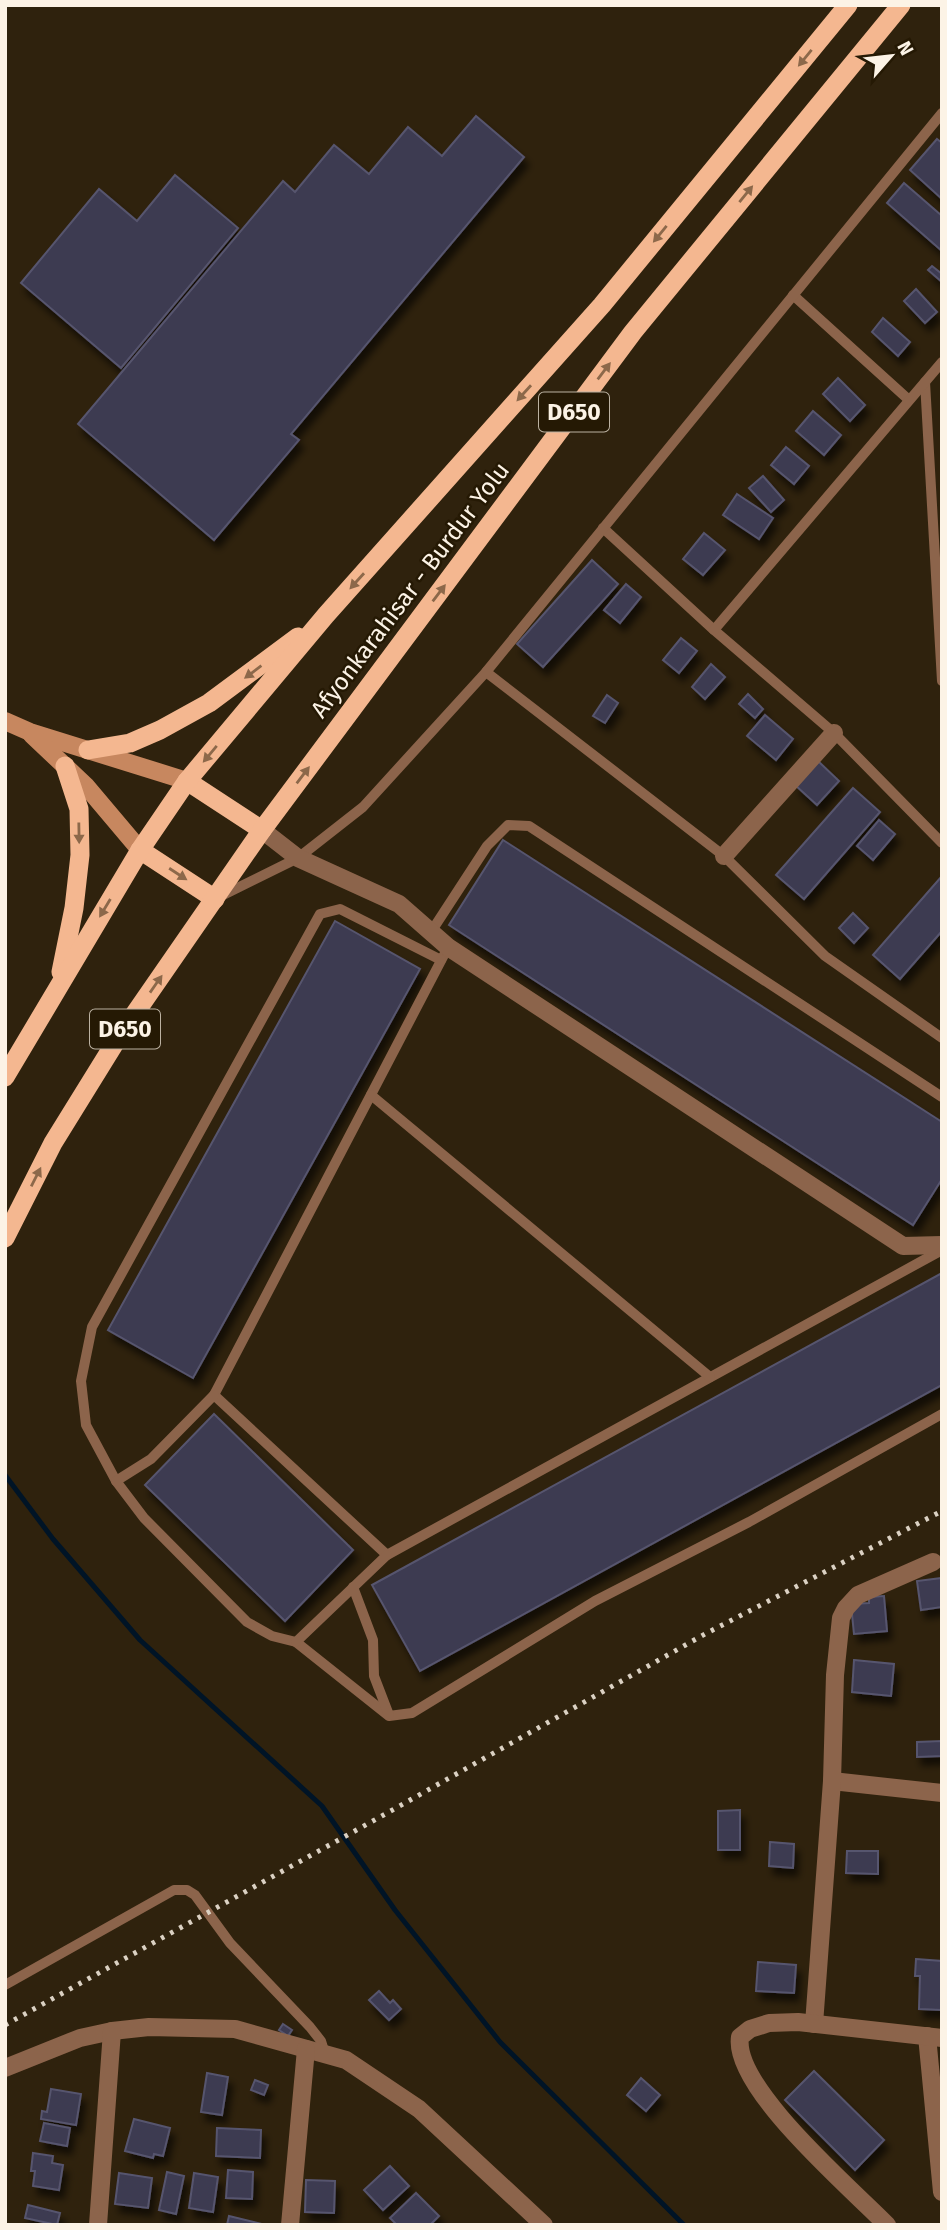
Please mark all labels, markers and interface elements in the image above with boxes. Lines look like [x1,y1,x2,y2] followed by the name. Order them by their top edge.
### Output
[856,21,926,91] north arrow
[892,37,919,59] text: N
[797,49,812,67] one-way arrow
[739,185,754,203] one-way arrow
[653,224,668,242] one-way arrow
[596,362,610,380] one-way arrow
[517,384,532,401] one-way arrow
[539,392,609,432] road number: D650
[305,457,515,723] street label: Afyonkarahisar - Burdur Yolu
[349,572,365,590] one-way arrow
[431,584,445,602] one-way arrow
[244,664,262,678] one-way arrow
[202,745,217,763] one-way arrow
[296,766,310,785] one-way arrow
[73,822,85,844] one-way arrow
[168,868,187,881] one-way arrow
[99,899,111,918] one-way arrow
[149,975,163,993] one-way arrow
[90,1010,160,1048] road number: D650
[30,1167,41,1187] one-way arrow

